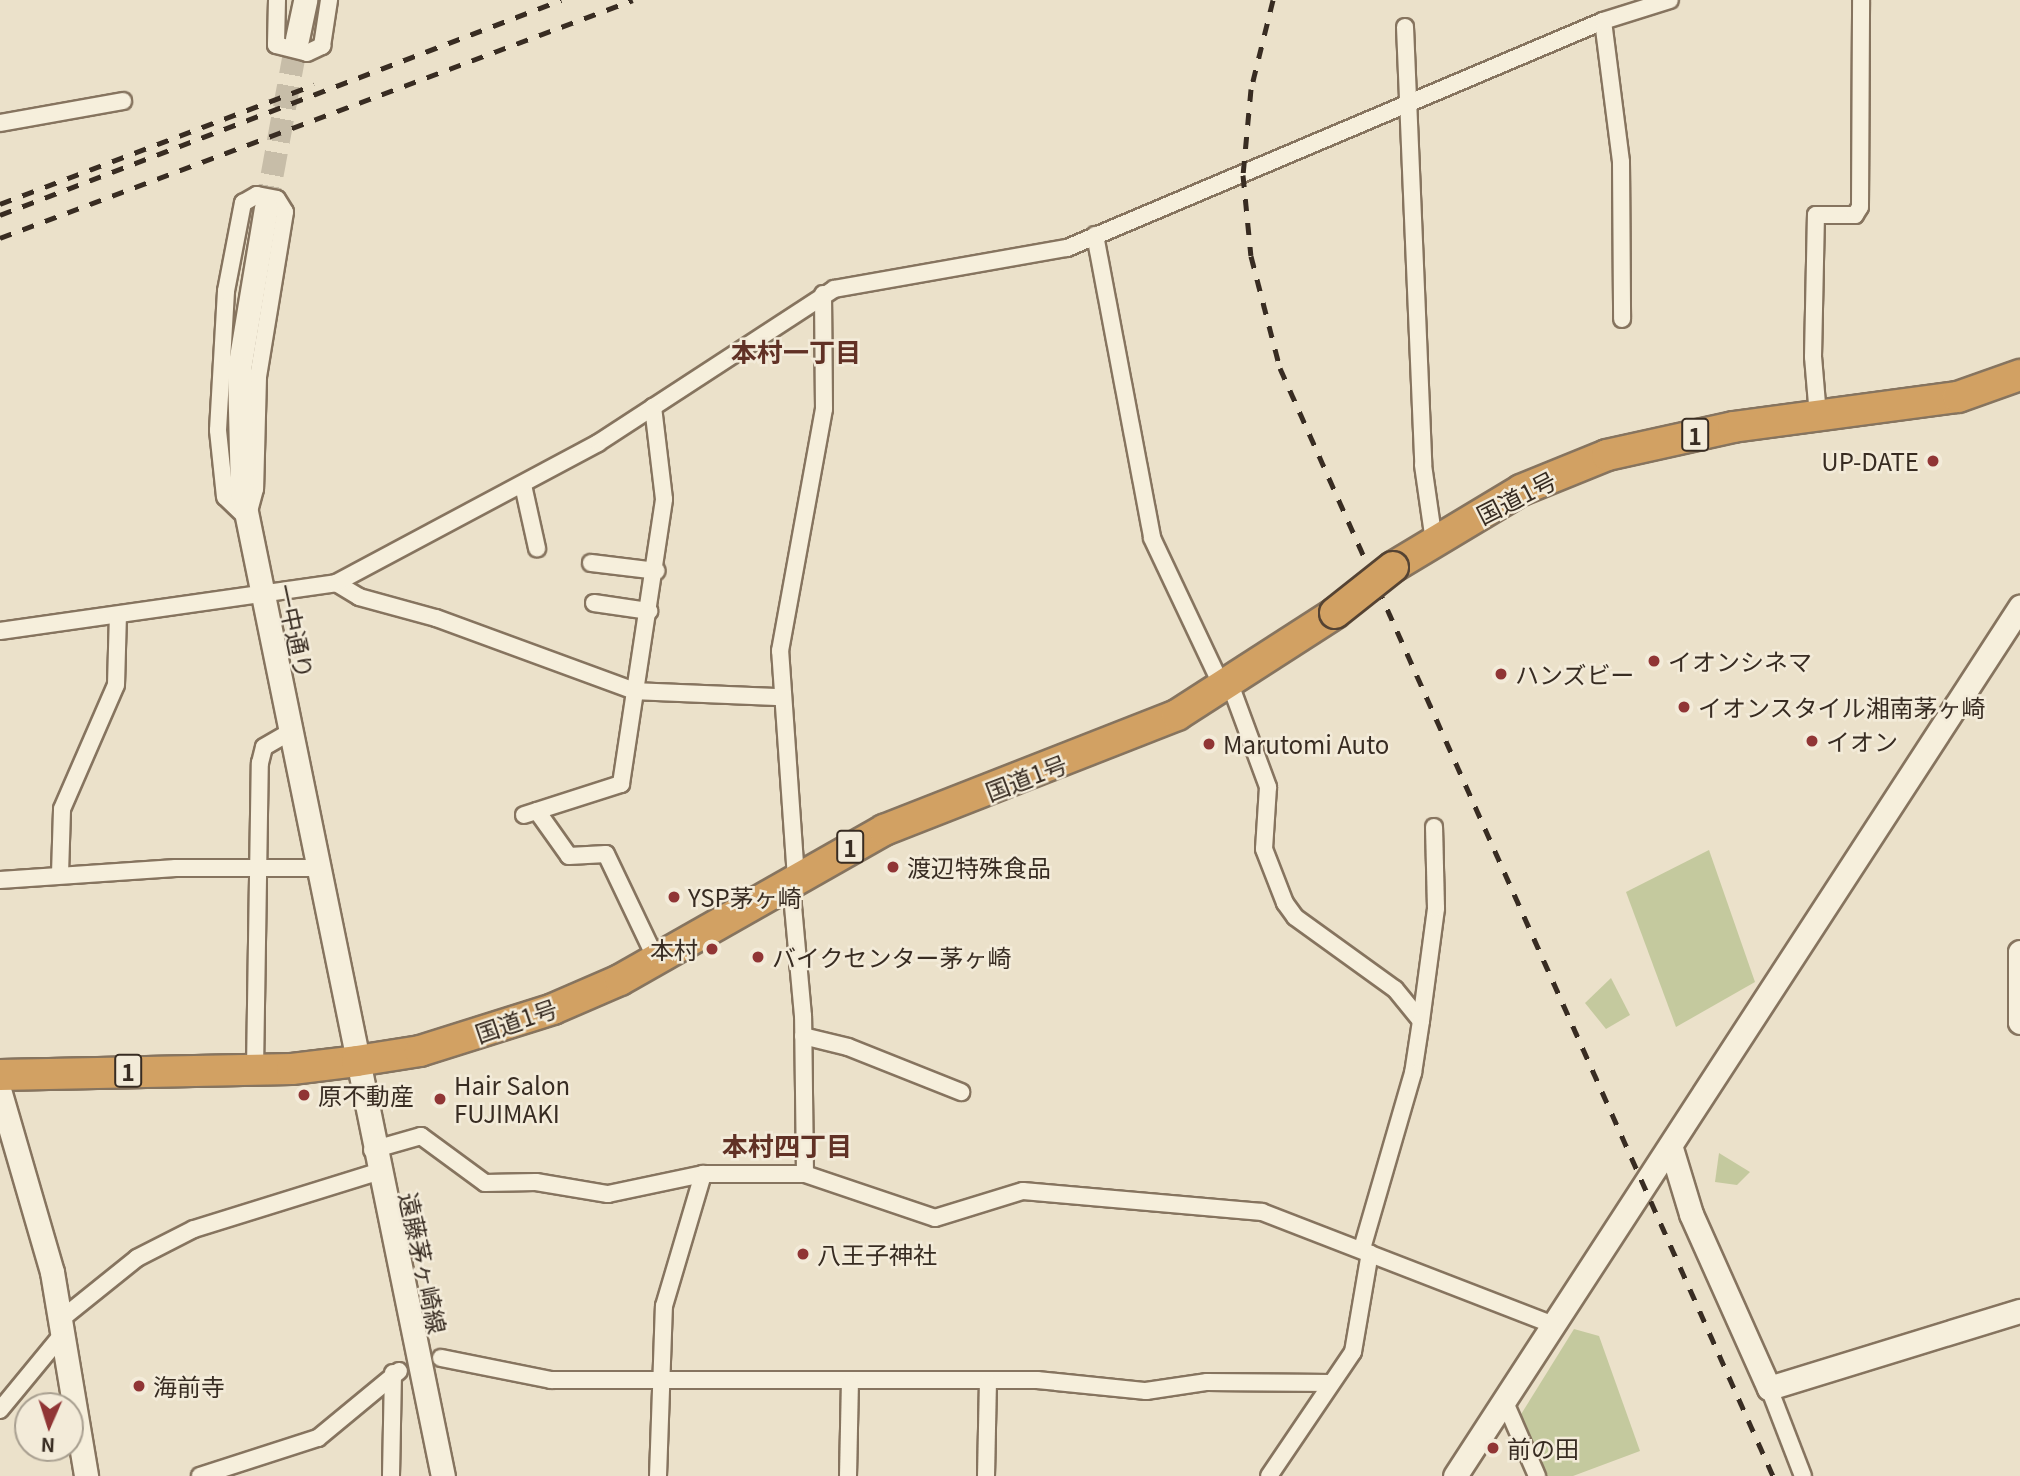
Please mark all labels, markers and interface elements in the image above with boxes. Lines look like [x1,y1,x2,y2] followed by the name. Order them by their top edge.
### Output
[731,335,861,367] district label: 本村一丁目
[1681,416,1709,454] road number: 1
[1821,447,1919,475] place label: UP-DATE
[1925,453,1941,469] marker: UP-DATE
[1471,465,1561,529] street label: 国道1号
[272,581,320,681] street label: 一中通り
[1668,647,1812,675] place label: イオンシネマ
[1646,653,1662,669] marker: イオンシネマ
[1515,660,1635,688] place label: ハンズビー
[1493,666,1509,682] marker: ハンズビー
[1698,693,1986,721] place label: イオンスタイル湘南茅ヶ崎
[1676,699,1692,715] marker: イオンスタイル湘南茅ヶ崎
[1826,727,1898,755] place label: イオン
[1223,730,1389,758] place label: Marutomi Auto
[1804,733,1820,749] marker: イオン
[1201,736,1217,752] marker: Marutomi Auto
[981,748,1071,806] street label: 国道1号
[836,828,864,866] road number: 1
[907,853,1051,881] place label: 渡辺特殊食品
[885,859,901,875] marker: 渡辺特殊食品
[688,883,802,911] place label: YSP茅ヶ崎
[666,889,682,905] marker: YSP茅ヶ崎
[650,935,698,963] place label: 本村
[704,941,720,957] marker: 本村
[772,943,1012,971] place label: バイクセンター茅ヶ崎
[750,949,766,965] marker: バイクセンター茅ヶ崎
[471,992,561,1048] street label: 国道1号
[114,1052,142,1090] road number: 1
[454,1071,570,1127] place label: Hair Salon FUJIMAKI
[318,1081,414,1109] place label: 原不動産
[296,1087,312,1103] marker: 原不動産
[432,1091,448,1107] marker: Hair Salon FUJIMAKI
[722,1129,852,1161] district label: 本村四丁目
[395,1190,453,1336] street label: 遠藤茅ヶ崎線
[817,1240,937,1268] place label: 八王子神社
[795,1246,811,1262] marker: 八王子神社
[153,1372,225,1400] place label: 海前寺
[131,1378,147,1394] marker: 海前寺
[14,1392,84,1462] north arrow
[40,1433,56,1460] text: N
[1507,1434,1579,1462] place label: 前の田
[1485,1440,1501,1456] marker: 前の田

